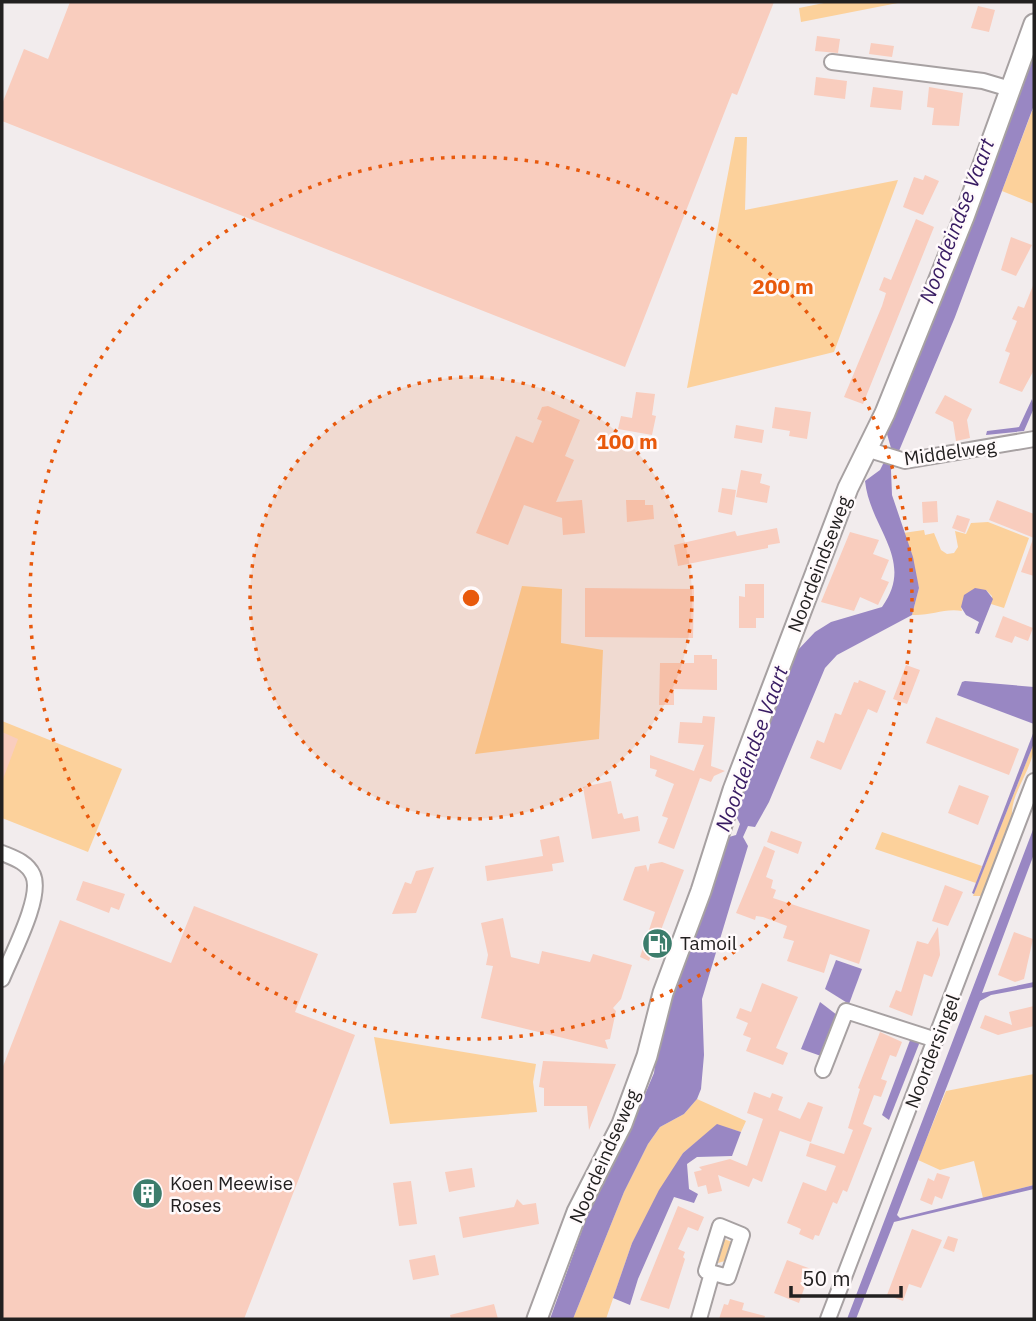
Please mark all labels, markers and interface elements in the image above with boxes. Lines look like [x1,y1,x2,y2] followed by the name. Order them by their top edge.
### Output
[912,133,1001,307] water label: Noordeindse Vaart
[752,272,814,300] text: 200 m
[596,427,658,455] text: 100 m
[902,434,998,470] street label: Middelweg
[782,492,856,636] street label: Noordeindseweg
[459,586,483,610] centre of rings
[708,661,794,835] water label: Noordeindse Vaart
[640,926,674,960] fuel station icon: Tamoil
[680,931,737,955] place label: Tamoil
[899,991,965,1111] street label: Noordersingel
[564,1085,644,1227] street label: Noordeindseweg
[170,1171,293,1217] place label: Koen Meewise Roses
[130,1177,164,1211] building icon: Koen Meewise Roses
[791,1254,901,1298] scale bar
[802,1264,851,1292] text: 50 m

